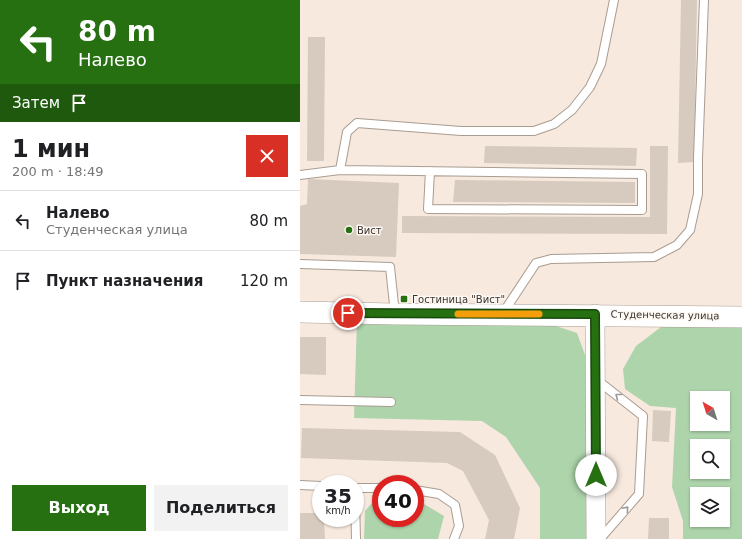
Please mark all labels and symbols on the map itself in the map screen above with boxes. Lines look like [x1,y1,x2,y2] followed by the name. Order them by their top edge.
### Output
[344,225,354,235] marker: Вист
[357,225,382,236] place label: Вист
[399,294,409,304] marker: Гостиница "Вист"
[412,294,505,305] place label: Гостиница "Вист"
[331,296,365,330] pin
[610,309,720,321] street label: Студенческая улица
[690,391,730,431] north arrow
[615,394,622,401] one-way arrow
[575,454,617,496] position arrow
[372,475,424,527] speed limit sign: 40
[621,507,628,514] one-way arrow

